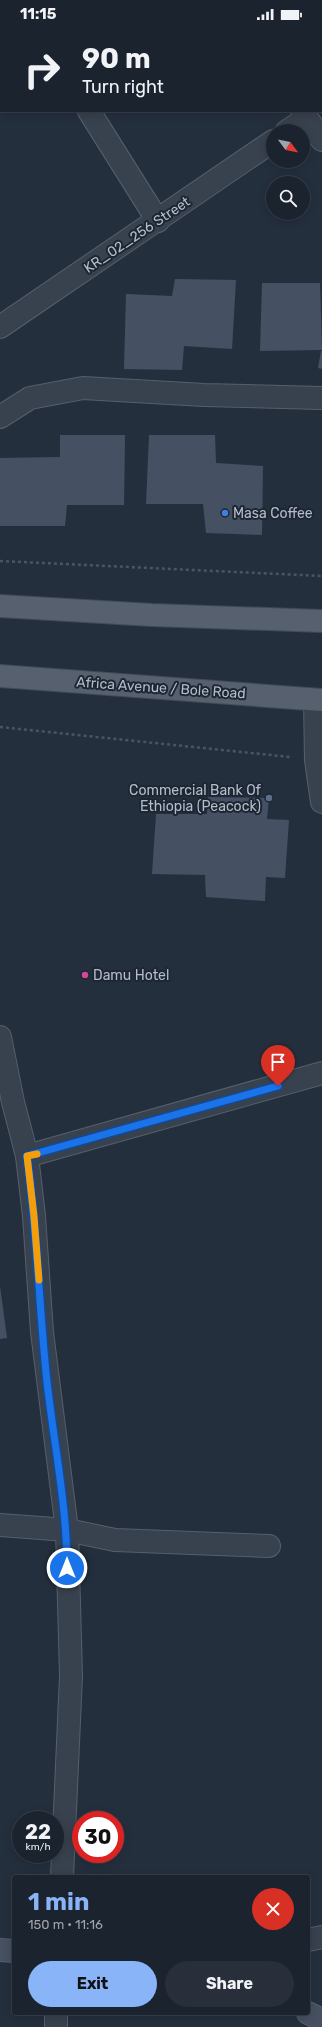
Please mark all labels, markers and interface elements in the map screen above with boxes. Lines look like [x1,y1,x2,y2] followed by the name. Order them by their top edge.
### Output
[20,5,56,23] text: 11:15
[82,42,151,75] text: 90 m
[16,44,68,96] icon: right
[82,76,164,98] text: Turn right
[266,124,310,168] north arrow
[266,124,310,220] map controls
[266,176,310,220] button: search
[81,193,194,277] street label: KR_02_256 Street
[233,505,313,522] place label: Masa Coffee
[220,508,230,518] marker: Masa Coffee
[76,674,246,702] street label: Africa Avenue / Bole Road
[129,782,262,815] place label: Commercial Bank Of Ethiopia (Peacock)
[264,793,274,803] marker: Commercial Bank Of Ethiopia (Peacock)
[93,967,169,984] place label: Damu Hotel
[80,970,90,980] marker: Damu Hotel
[261,1045,295,1086] pin
[267,1051,289,1073] icon: arrive
[46,1547,88,1589] position arrow
[72,1811,124,1863] speed limit sign: 30
[25,1820,51,1844] text: 22
[26,1841,50,1853] text: km/h
[28,1888,89,1916] text: 1 min
[252,1888,294,1930] button: close
[28,1917,103,1932] text: 150 m · 11:16
[28,1961,157,2007] button: Exit
[165,1961,294,2007] button: Share

